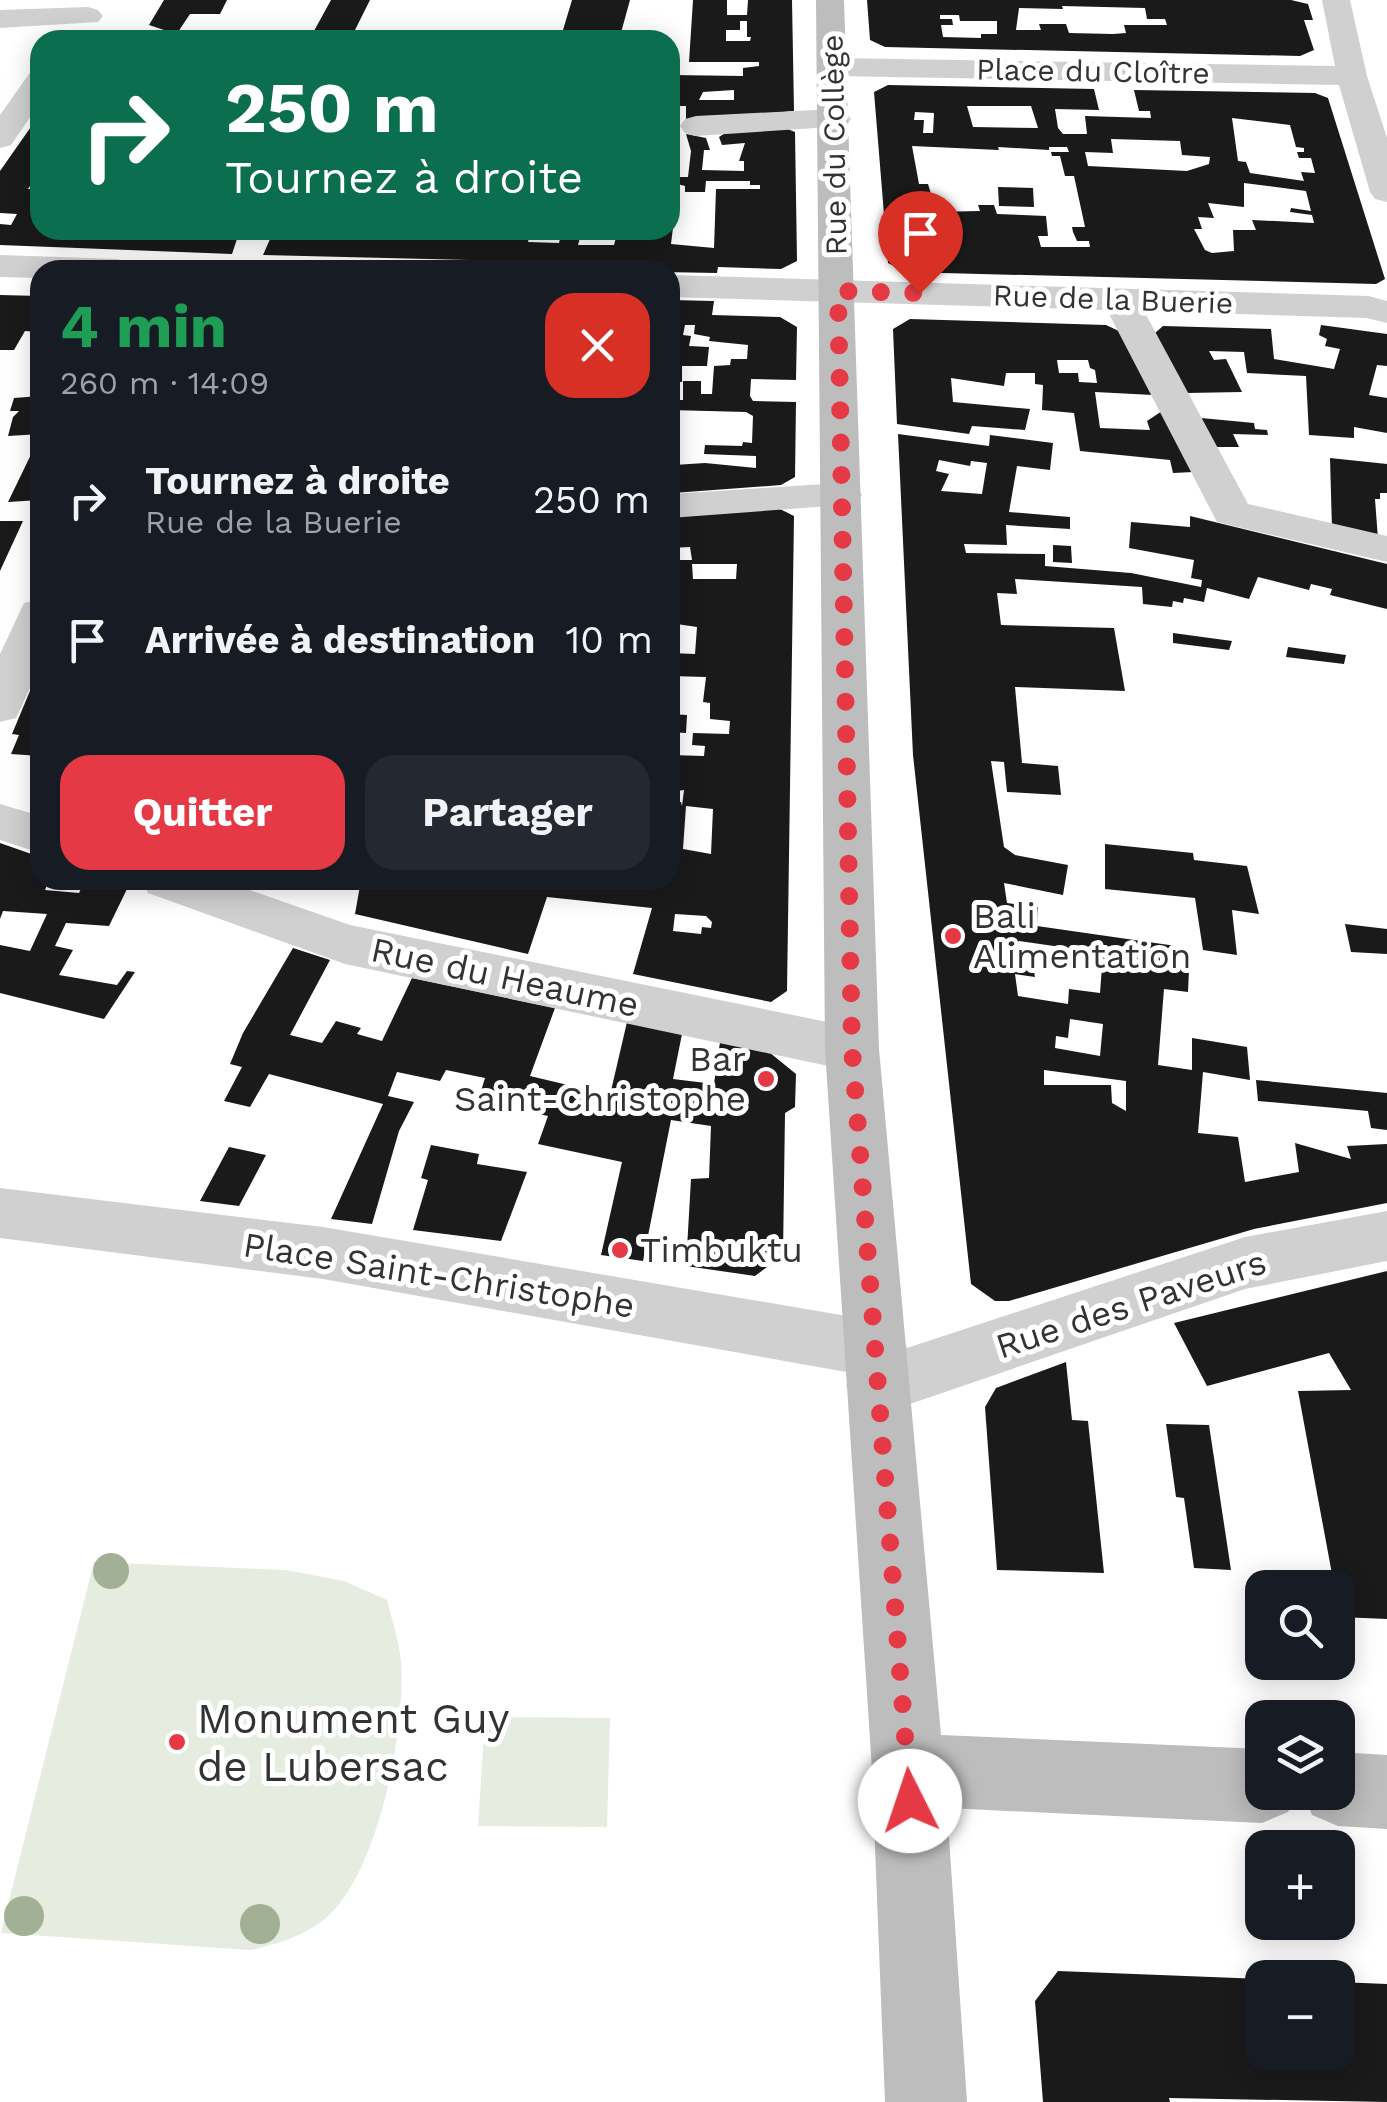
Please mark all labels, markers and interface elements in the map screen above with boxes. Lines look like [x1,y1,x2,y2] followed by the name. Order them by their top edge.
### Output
[815,34,853,256] street label: Rue du Collège
[976,51,1210,91] street label: Place du Cloître
[225,67,439,149] text: 250 m
[60,70,190,200] icon: right
[225,151,583,204] text: Tournez à droite
[878,191,963,294] pin
[893,206,948,261] icon: arrive
[992,277,1234,321] street label: Rue de la Buerie
[60,291,227,362] text: 4 min
[545,293,650,398] button: close
[60,364,269,402] text: 260 m · 14:09
[145,459,450,503] text: Tournez à droite
[60,473,115,528] icon: right
[533,478,650,522] text: 250 m
[145,503,402,541] text: Rue de la Buerie
[60,613,115,668] icon: arrive
[145,618,535,662] text: Arrivée à destination
[565,618,653,662] text: 10 m
[60,755,345,870] button: Quitter
[365,755,650,870] button: Partager
[973,895,1192,977] place label: Bali Alimentation
[942,925,964,947] marker: Bali Alimentation
[367,928,643,1026] street label: Rue du Heaume
[454,1038,746,1120] place label: Bar Saint-Christophe
[755,1068,777,1090] marker: Bar Saint-Christophe
[240,1223,638,1327] street label: Place Saint-Christophe
[640,1229,803,1271] place label: Timbuktu
[609,1239,631,1261] marker: Timbuktu
[991,1241,1271,1367] street label: Rue des Paveurs
[1245,1570,1355,2070] map controls
[1245,1570,1355,1680] button: search
[197,1694,510,1791] place label: Monument Guy de Lubersac
[1245,1700,1355,1810] button: layers
[166,1731,188,1753] marker: Monument Guy de Lubersac
[858,1749,962,1853] position arrow
[1245,1830,1355,1940] button: +
[1245,1960,1355,2070] button: −

